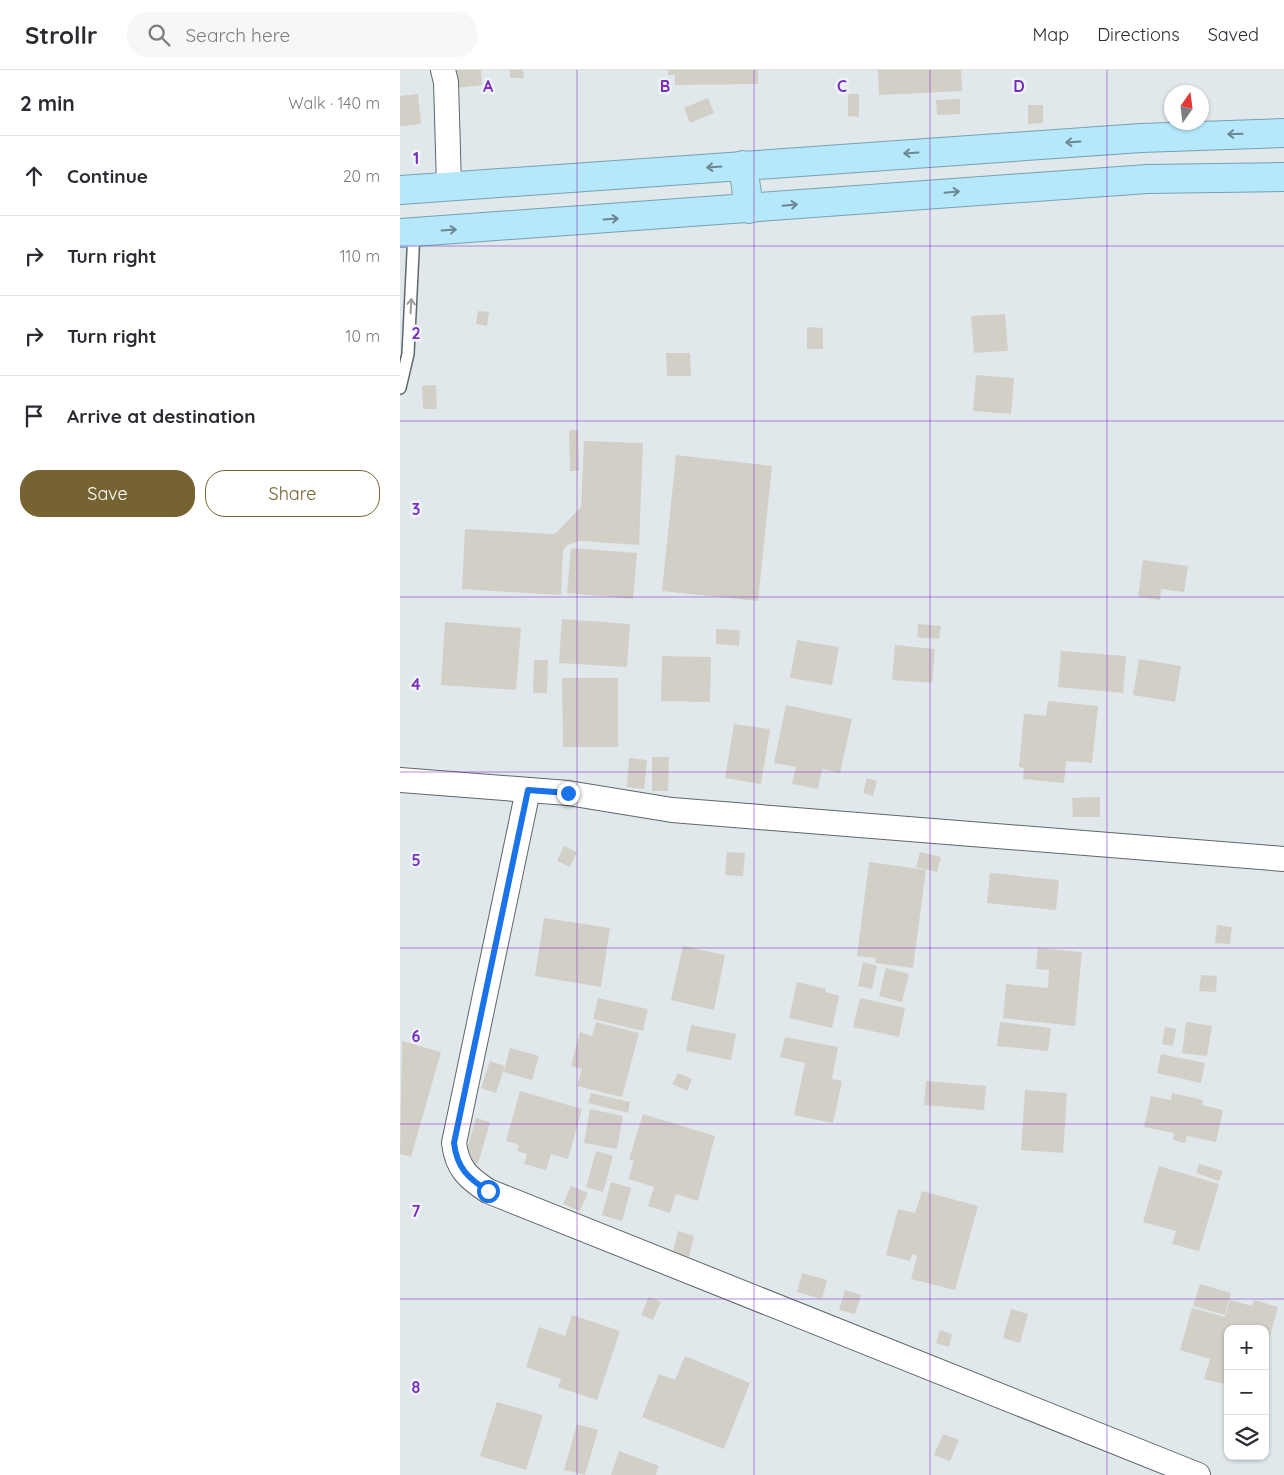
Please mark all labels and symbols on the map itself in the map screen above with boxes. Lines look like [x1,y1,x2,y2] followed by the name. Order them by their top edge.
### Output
[483,76,494,96] text: A
[660,76,670,96] text: B
[837,76,847,96] text: C
[1013,76,1025,96] text: D
[1164,85,1209,130] north arrow
[1228,129,1244,139] one-way arrow
[1065,138,1081,147] one-way arrow
[413,148,419,168] text: 1
[903,149,919,158] one-way arrow
[706,162,722,172] one-way arrow
[944,188,960,197] one-way arrow
[782,201,798,210] one-way arrow
[602,214,618,223] one-way arrow
[440,226,456,235] one-way arrow
[406,298,415,314] one-way arrow
[411,323,421,343] text: 2
[412,499,420,519] text: 3
[411,674,421,694] text: 4
[557,782,580,805] route end
[411,850,421,870] text: 5
[412,1026,421,1046] text: 6
[477,1180,500,1203] route start
[412,1201,421,1221] text: 7
[412,1377,421,1397] text: 8

